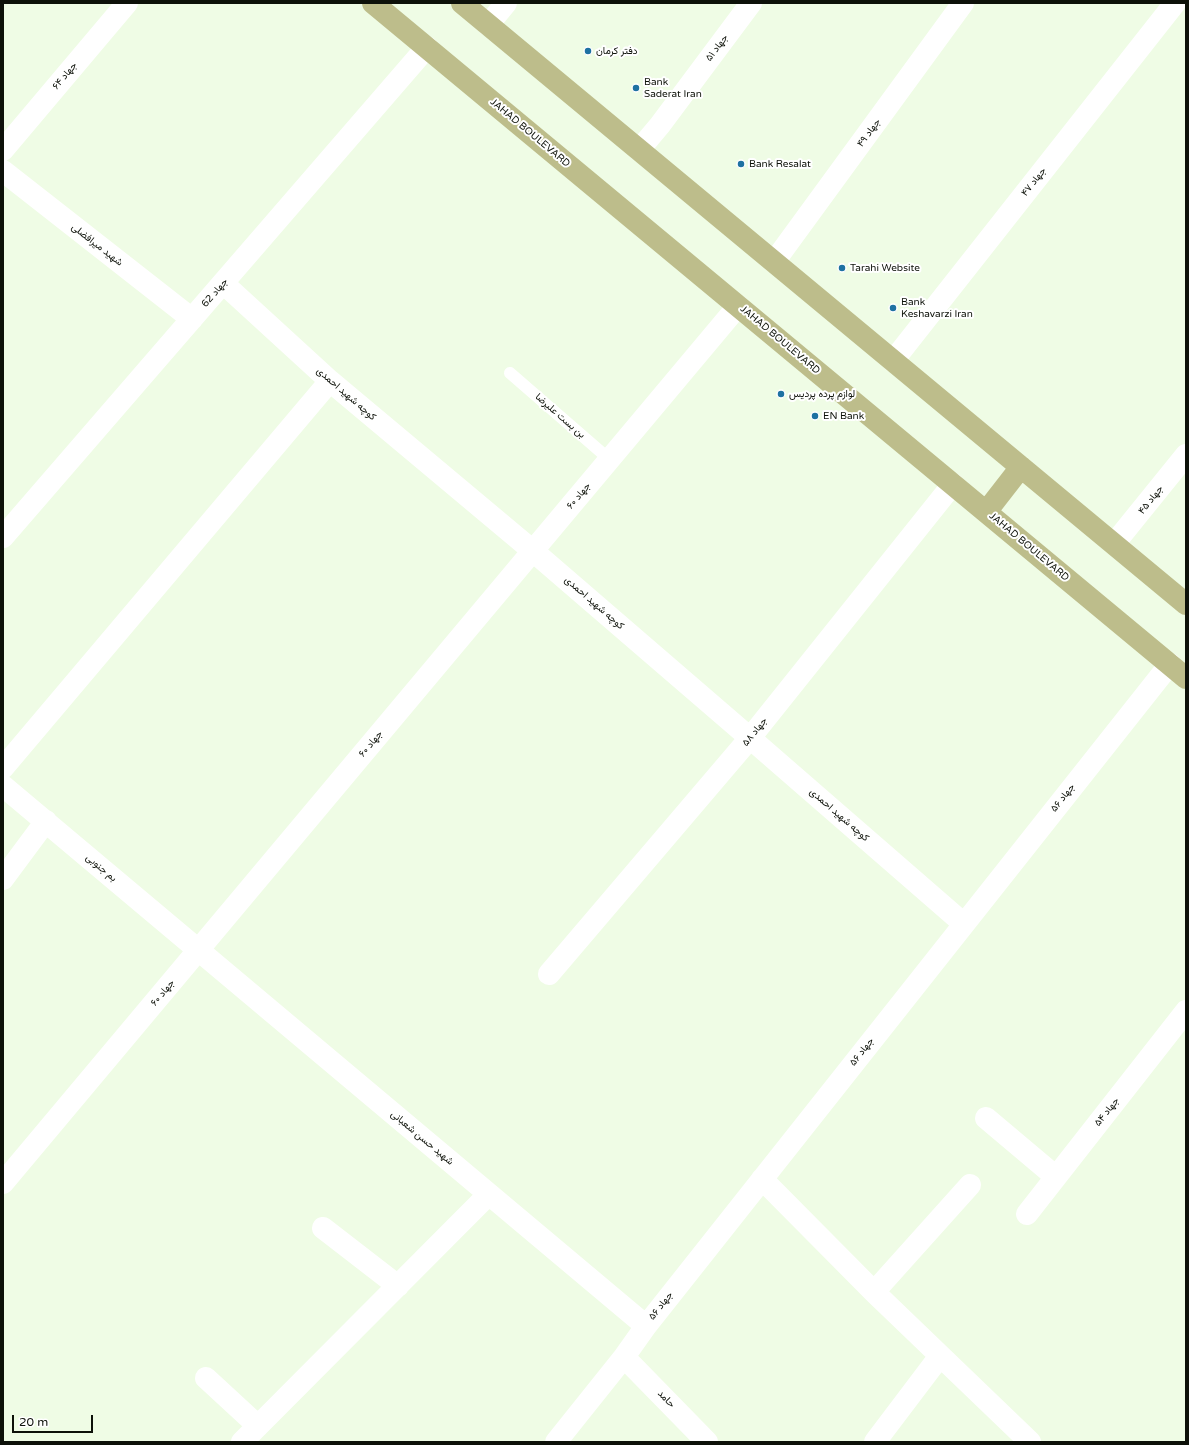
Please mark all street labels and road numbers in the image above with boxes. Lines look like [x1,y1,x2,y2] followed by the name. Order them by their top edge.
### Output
[703,32,731,64] street label: جهاد ۵۱
[50,60,80,92] street label: جهاد ۶۴
[488,96,572,170] street label: JAHAD BOULEVARD
[855,116,883,150] street label: جهاد ۴۹
[1019,165,1049,199] street label: جهاد ۴۷
[69,221,125,269] street label: شهید میرافضلی
[199,276,231,310] street label: جهاد 62
[738,303,822,377] street label: JAHAD BOULEVARD
[314,365,378,423] street label: کوچه شهید احمدی
[532,391,588,441] street label: بن بست علیرضا
[565,480,593,512] street label: جهاد ۶۰
[1136,483,1166,517] street label: جهاد ۴۵
[987,510,1071,584] street label: JAHAD BOULEVARD
[562,574,626,632] street label: کوچه شهید احمدی
[740,715,770,749] street label: جهاد ۵۸
[357,728,385,760] street label: جهاد ۶۰
[1048,782,1078,814] street label: جهاد ۵۶
[807,786,871,844] street label: کوچه شهید احمدی
[83,852,119,884] street label: بم جنوبی
[149,977,177,1009] street label: جهاد ۶۰
[847,1036,877,1068] street label: جهاد ۵۶
[1092,1095,1122,1129] street label: جهاد ۵۴
[388,1108,456,1168] street label: شهید حسن شعبانی
[646,1290,676,1322] street label: جهاد ۵۶
[655,1388,677,1410] street label: حامد

